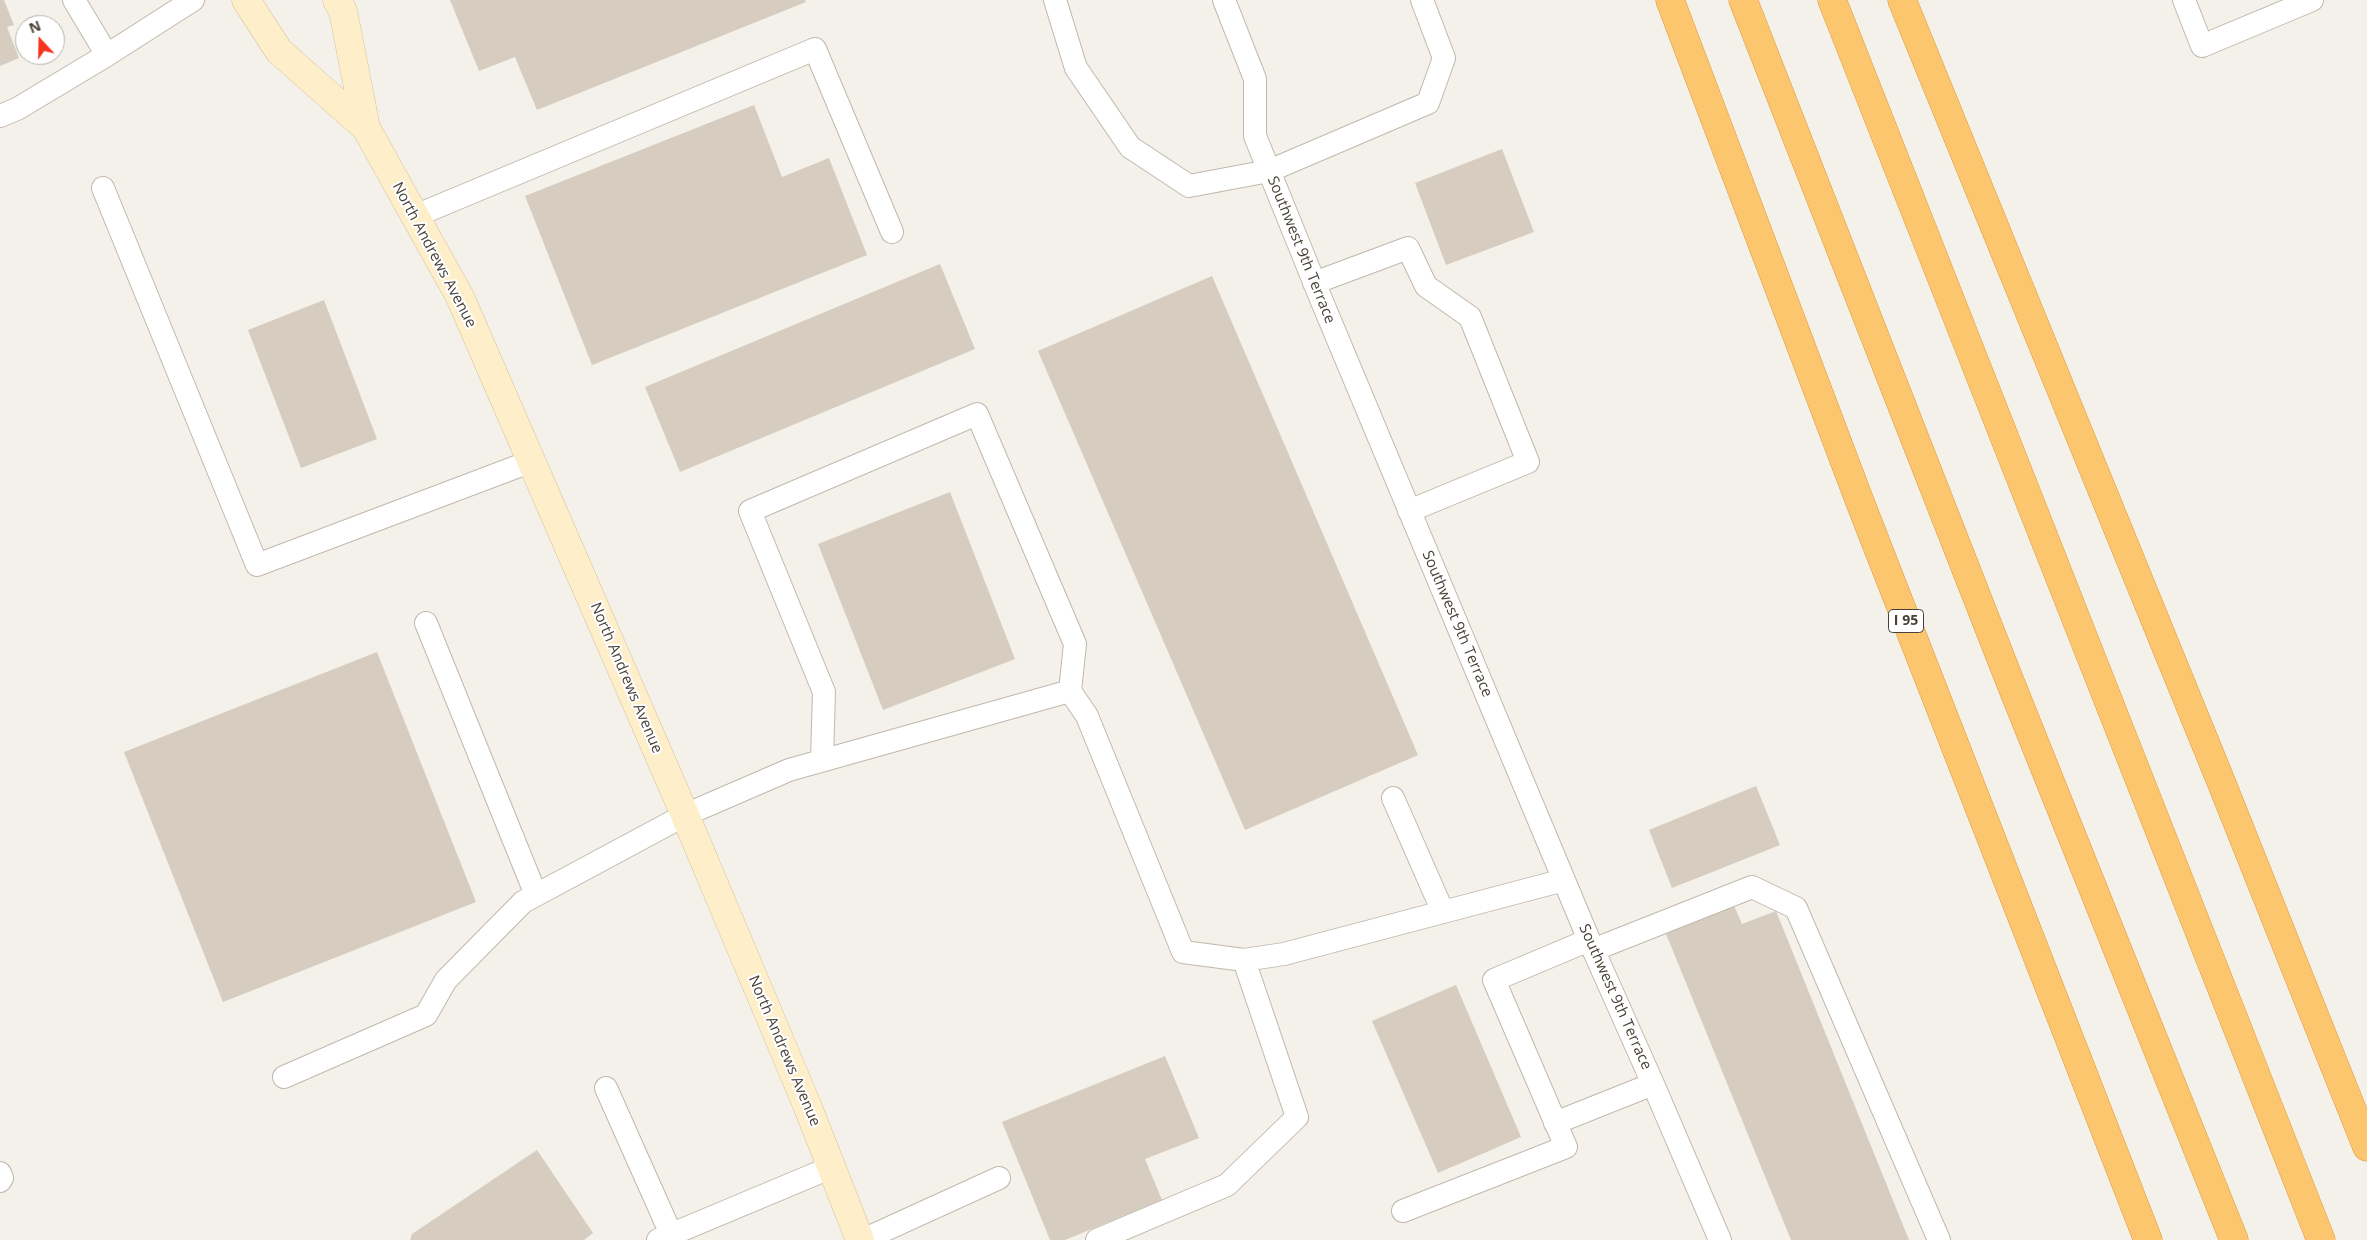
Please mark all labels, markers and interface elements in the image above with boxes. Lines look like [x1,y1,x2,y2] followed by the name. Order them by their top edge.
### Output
[15,15,65,65] north arrow
[26,16,44,37] text: N
[1263,174,1339,326] street label: Southwest 9th Terrace
[388,179,480,331] street label: North Andrews Avenue
[1418,548,1496,700] street label: Southwest 9th Terrace
[586,600,666,756] street label: North Andrews Avenue
[1888,610,1924,632] road number: I 95
[1575,921,1655,1073] street label: Southwest 9th Terrace
[744,973,824,1129] street label: North Andrews Avenue

